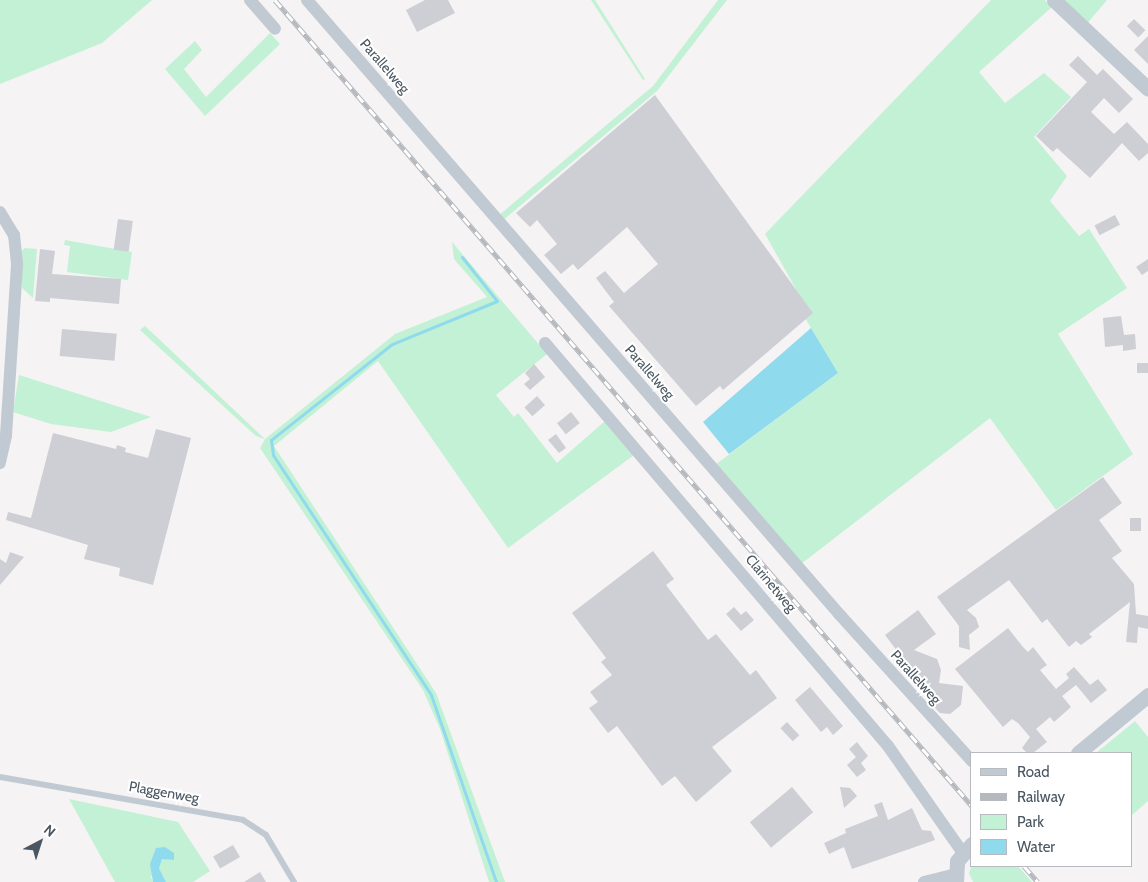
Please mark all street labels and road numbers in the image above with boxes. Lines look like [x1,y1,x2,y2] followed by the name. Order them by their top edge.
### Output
[357,35,413,97] street label: Parallelweg
[622,341,678,403] street label: Parallelweg
[742,551,800,615] street label: Clarinetweg
[887,647,945,707] street label: Parallelweg
[128,778,200,806] street label: Plaggenweg

